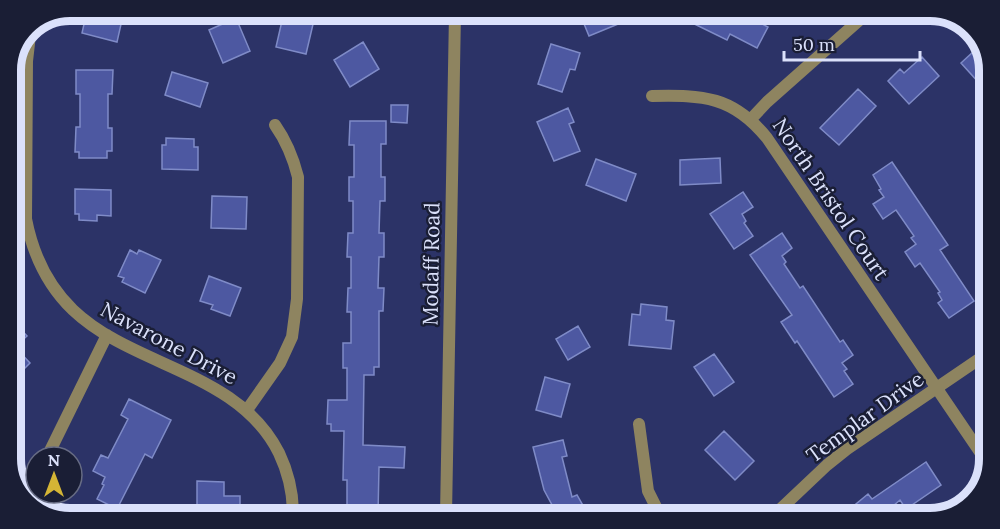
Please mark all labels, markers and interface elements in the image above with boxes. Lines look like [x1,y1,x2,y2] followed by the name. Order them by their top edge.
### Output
[784,24,920,62] scale bar
[793,33,835,56] text: 50 m
[767,113,896,286] street label: North Bristol Court
[416,202,446,326] street label: Modaff Road
[96,296,242,390] street label: Navarone Drive
[801,365,929,469] street label: Templar Drive
[24,445,84,505] north arrow
[48,450,60,470] text: N

